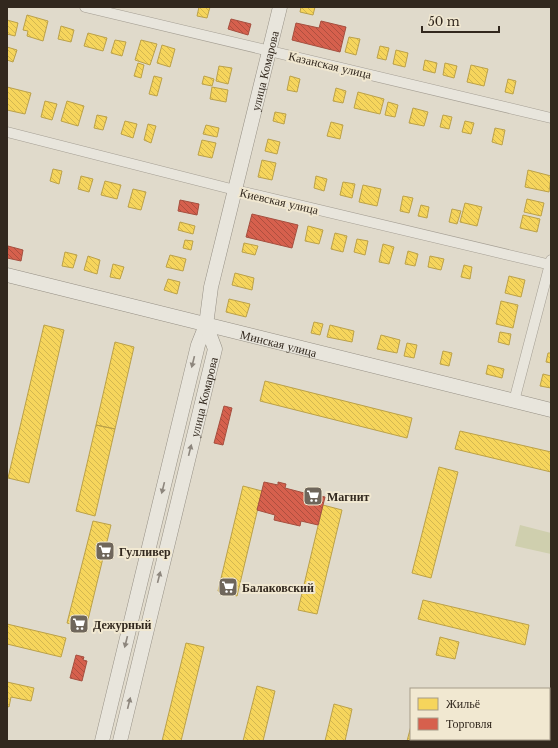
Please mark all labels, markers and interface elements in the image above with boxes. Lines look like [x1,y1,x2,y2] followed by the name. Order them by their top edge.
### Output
[422,8,499,34] scale bar
[428,14,460,29] text: 50 m
[247,29,282,112] street label: улица Комарова
[287,48,374,82] street label: Казанская улица
[238,185,320,217] street label: Киевская улица
[239,326,319,360] street label: Минская улица
[186,355,220,439] street label: улица Комарова
[190,356,196,368] one-way arrow
[188,444,194,457] one-way arrow
[159,482,165,494] one-way arrow
[302,485,324,507] supermarket icon: Магнит
[327,489,370,504] place label: Магнит
[94,540,116,562] supermarket icon: Гулливер
[119,544,171,559] place label: Гулливер
[157,571,163,583] one-way arrow
[217,576,239,598] supermarket icon: Балаковский
[242,580,314,595] place label: Балаковский
[68,613,90,635] supermarket icon: Дежурный
[93,617,151,632] place label: Дежурный
[122,636,128,648] one-way arrow
[410,688,550,740] legend
[446,696,480,711] text: Жильё
[126,697,132,709] one-way arrow
[446,716,493,731] text: Торговля

